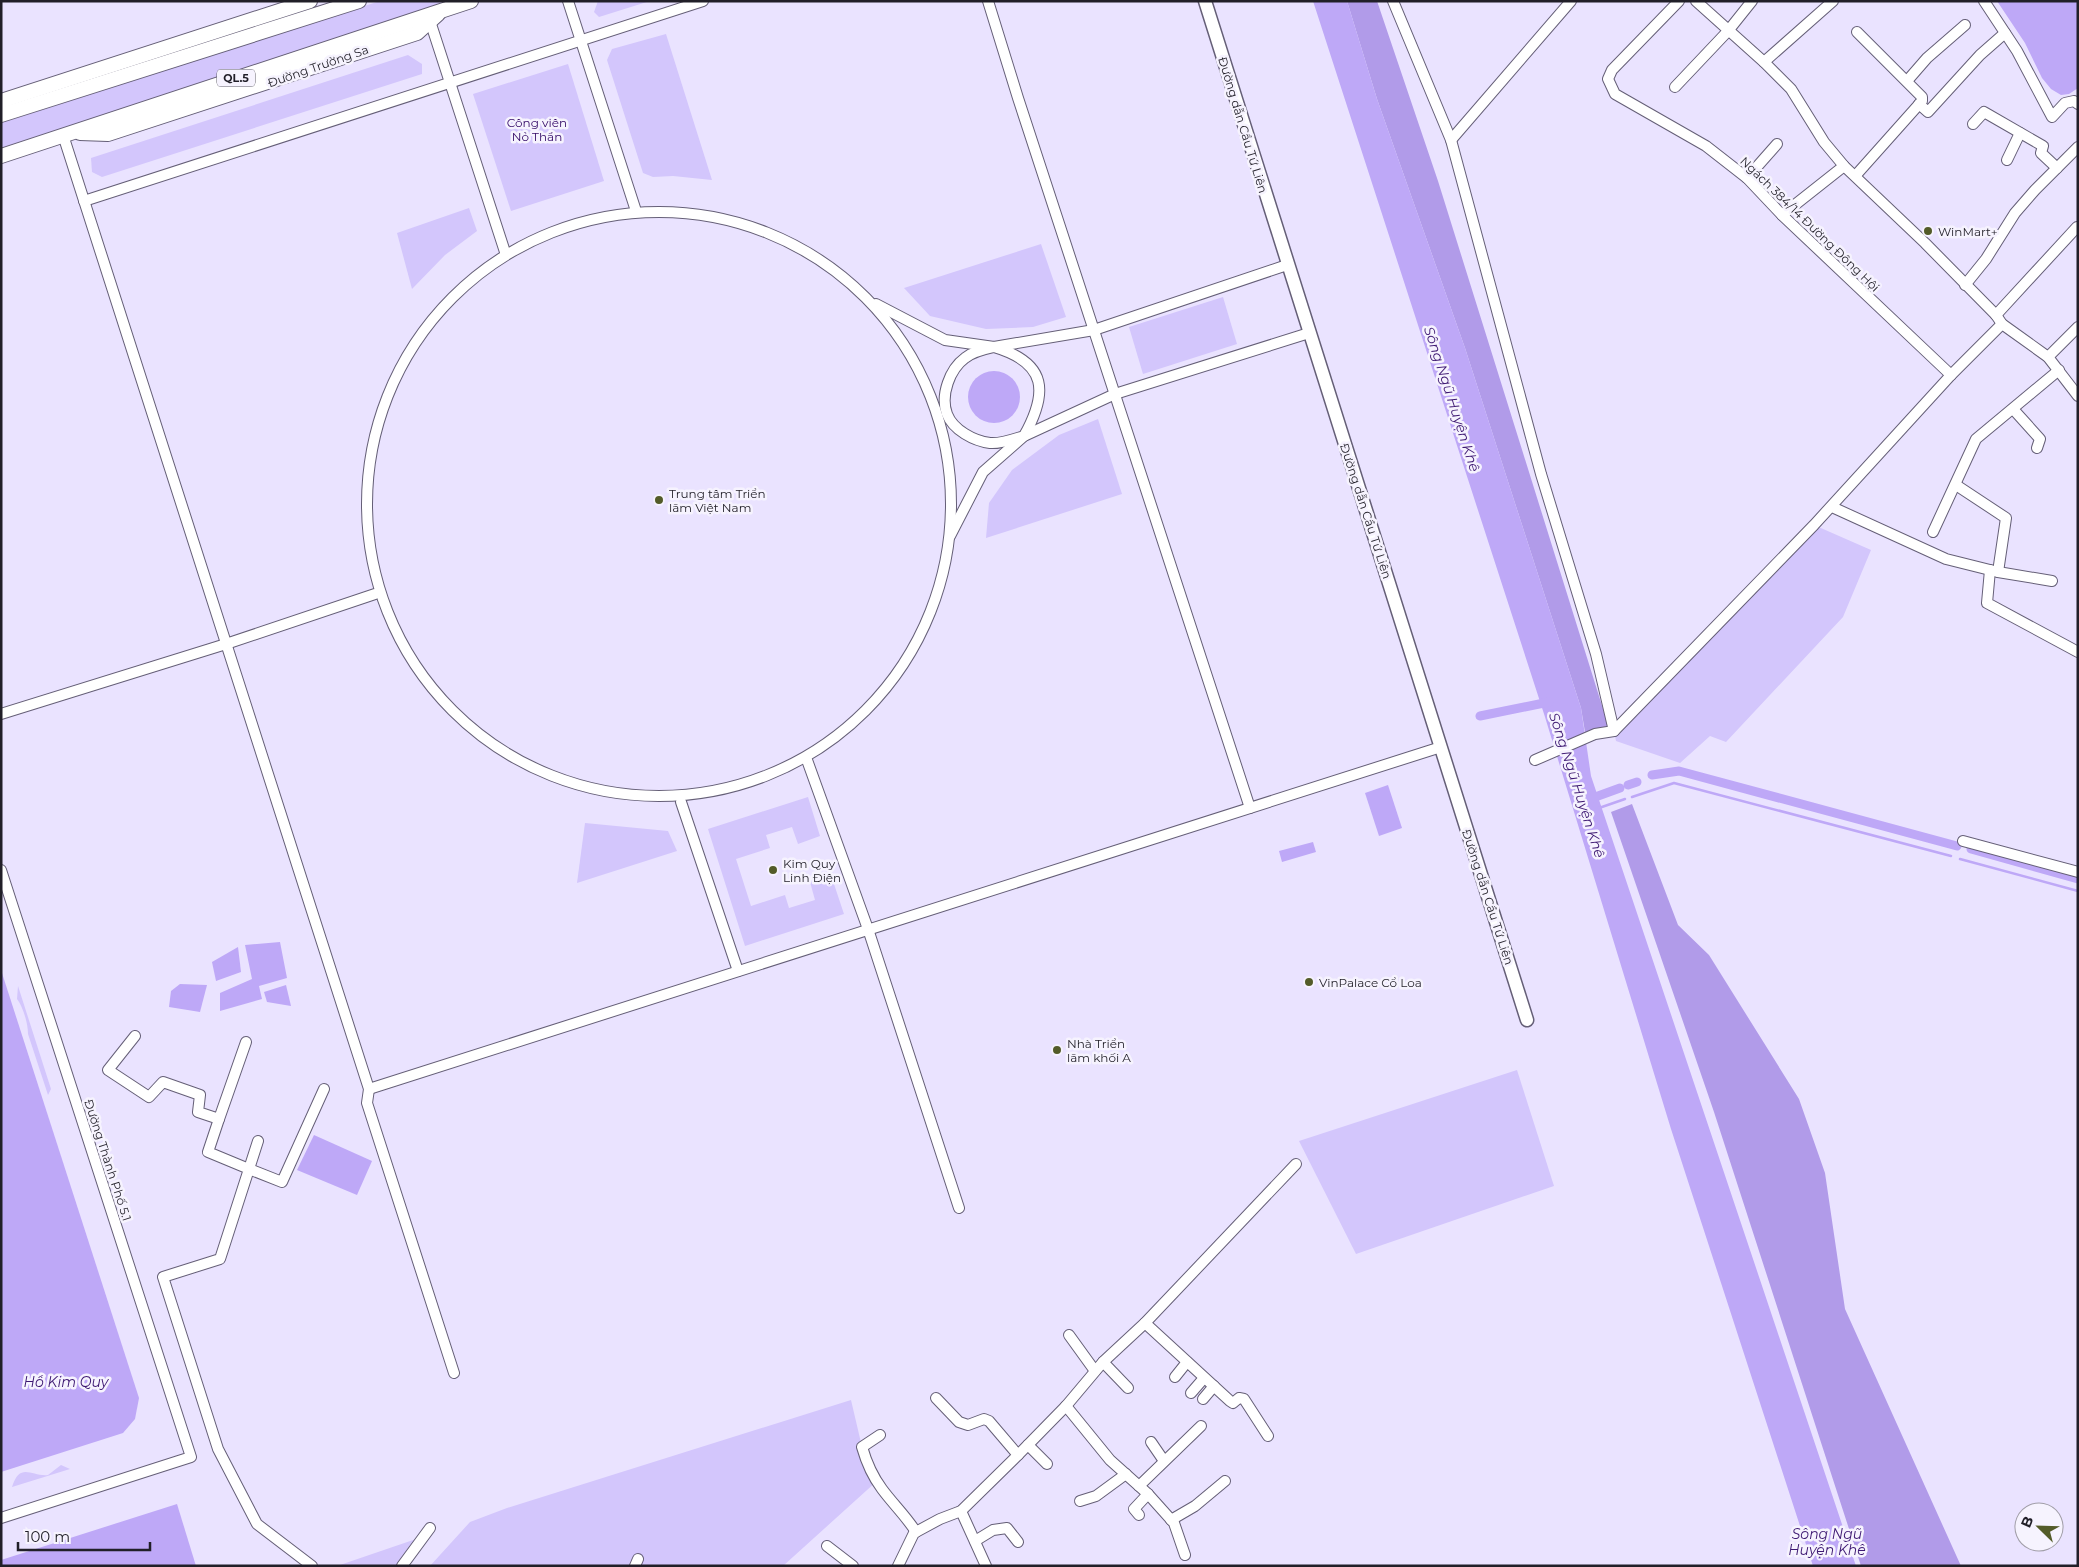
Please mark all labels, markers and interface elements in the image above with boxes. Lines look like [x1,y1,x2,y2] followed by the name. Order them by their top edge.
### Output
[266,42,370,90] street label: Đường Trường Sa
[1215,55,1271,195] street label: Đường dẫn Cầu Tứ Liên
[217,70,255,86] road number: QL.5
[507,115,567,144] park label: Công viên Nỏ Thần
[1737,153,1883,295] street label: Ngách 384/14 Đường Đông Hội
[1938,224,1998,239] place label: WinMart+
[1922,225,1934,237] marker: WinMart+
[1420,324,1484,474] water label: Sông Ngũ Huyện Khê
[1337,441,1395,581] street label: Đường dẫn Cầu Tứ Liên
[669,486,766,515] place label: Trung tâm Triển lãm Việt Nam
[653,494,665,506] marker: Trung tâm Triển lãm Việt Nam
[1545,710,1609,860] water label: Sông Ngũ Huyện Khê
[1459,827,1517,967] street label: Đường dẫn Cầu Tứ Liên
[783,856,841,885] place label: Kim Quy Linh Điện
[767,864,779,876] marker: Kim Quy Linh Điện
[1319,975,1422,990] place label: VinPalace Cổ Loa
[1303,976,1315,988] marker: VinPalace Cổ Loa
[1067,1036,1131,1065] place label: Nhà Triển lãm khối A
[1051,1044,1063,1056] marker: Nhà Triển lãm khối A
[81,1097,135,1223] street label: Đường Thành Phố 5.1
[24,1373,110,1391] water label: Hồ Kim Quy
[2014,1502,2064,1552] north arrow
[2017,1513,2038,1530] text: B
[18,1520,150,1552] scale bar
[1788,1525,1866,1559] water label: Sông Ngũ Huyện Khê
[25,1527,70,1546] text: 100 m

